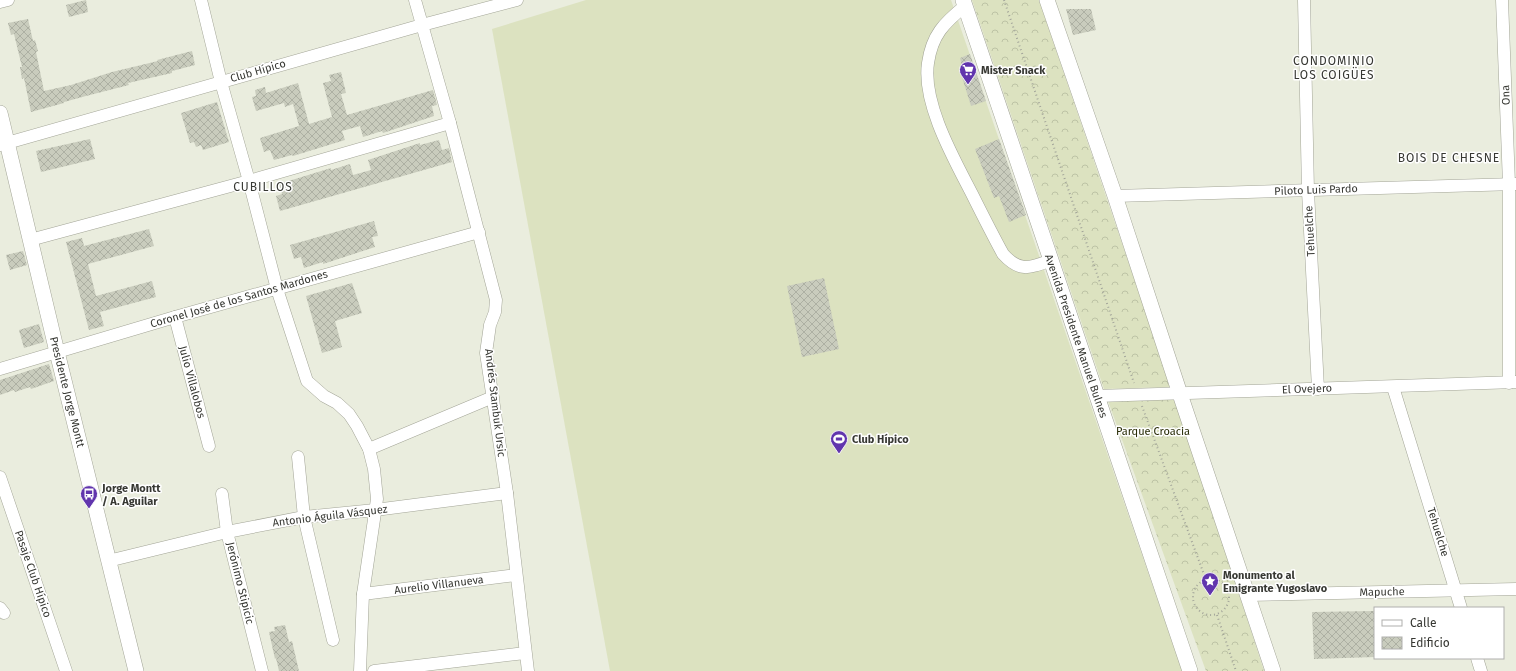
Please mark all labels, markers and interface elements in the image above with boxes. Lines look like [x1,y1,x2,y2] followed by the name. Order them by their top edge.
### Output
[1293,54,1375,82] district label: CONDOMINIO LOS COIGÜES
[229,57,287,85] street label: Club Hípico
[958,60,978,85] supermarket icon: Mister Snack
[981,64,1046,77] place label: Mister Snack
[1499,85,1513,105] street label: Ona
[1398,151,1500,165] district label: BOIS DE CHESNE
[233,180,293,194] district label: CUBILLOS
[1274,182,1358,198] street label: Piloto Luis Pardo
[1302,205,1318,257] street label: Tehuelche
[1042,252,1110,420] street label: Avenida Presidente Manuel Bulnes
[149,267,329,331] street label: Coronel José de los Santos Mardones
[47,335,87,449] street label: Presidente Jorge Montt
[176,344,208,420] street label: Julio Villalobos
[482,348,508,458] street label: Andrés Stambuk Ursic
[1282,382,1332,396] street label: El Ovejero
[1116,425,1190,438] park label: Parque Croacia
[829,429,849,454] sports icon: Club Hípico
[852,433,909,446] place label: Club Hípico
[101,482,161,508] place label: Jorge Montt / A. Aguilar
[79,484,99,509] bus stop icon: Jorge Montt / A. Aguilar
[272,501,388,530] street label: Antonio Águila Vásquez
[1424,506,1452,558] street label: Tehuelche
[12,529,54,619] street label: Pasaje Club Hípico
[223,541,257,625] street label: Jerónimo Stipicic
[1223,569,1328,595] place label: Monumento al Emigrante Yugoslavo
[1200,571,1220,596] place icon: Monumento al Emigrante Yugoslavo
[394,573,484,597] street label: Aurelio Villanueva
[1359,585,1405,599] street label: Mapuche
[1374,607,1504,659] legend
[1410,616,1437,630] text: Calle
[1410,636,1450,650] text: Edificio

